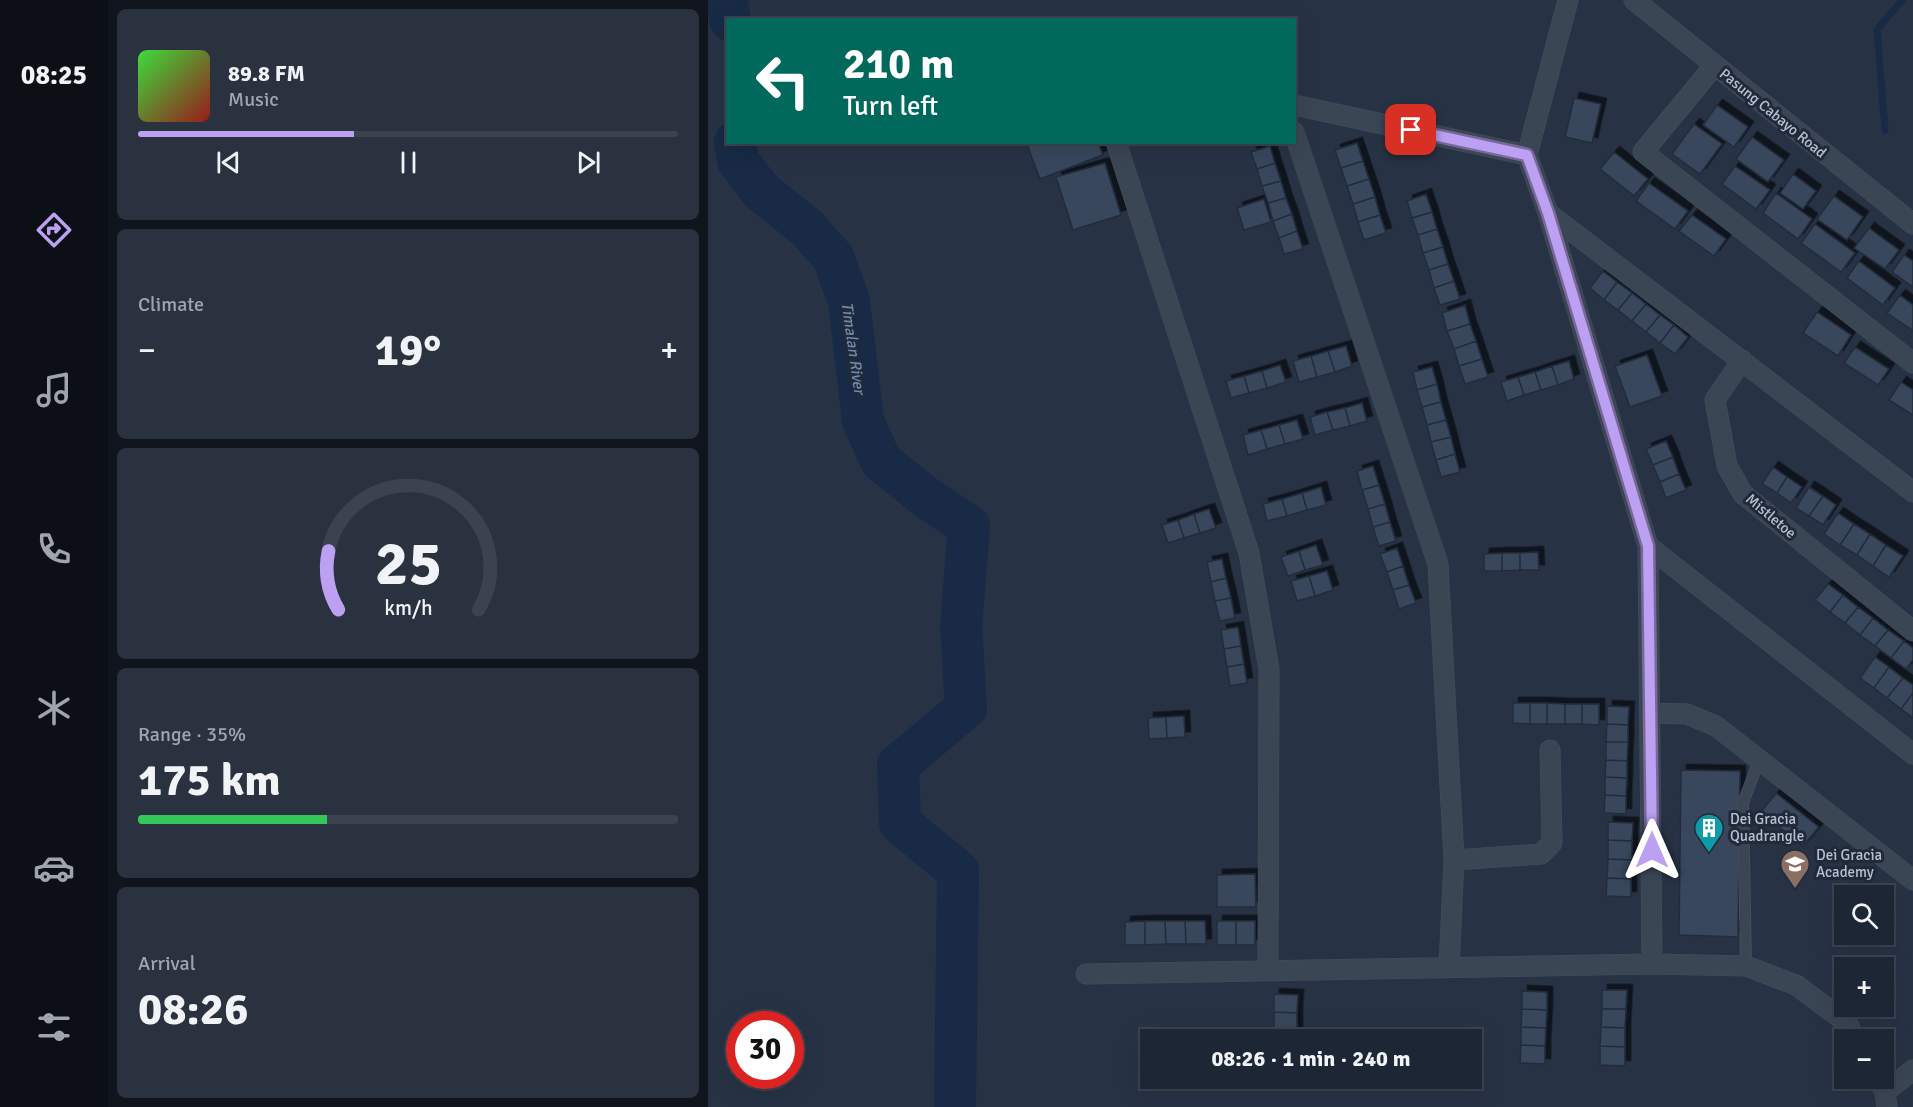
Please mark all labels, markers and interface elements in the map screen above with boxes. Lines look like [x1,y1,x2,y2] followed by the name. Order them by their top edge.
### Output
[843,39,954,90] text: 210 m
[744,42,822,120] icon: left
[21,59,87,92] text: 08:25
[228,60,305,87] text: 89.8 FM
[1716,65,1830,162] street label: Pasung Cabayo Road
[228,87,279,112] text: Music
[843,90,938,123] text: Turn left
[1385,104,1436,155] pin
[1394,113,1427,146] icon: arrive
[212,146,245,179] icon: previous
[392,146,425,179] icon: pause
[572,146,605,179] icon: next
[33,209,75,251] icon: directions
[138,292,204,317] text: Climate
[837,301,870,397] water label: Timalan River
[375,323,441,378] text: 19°
[138,330,156,371] text: −
[660,330,678,371] text: +
[33,369,75,411] icon: music
[1742,490,1800,542] street label: Mistletoe
[374,526,442,603] text: 25
[33,528,75,570] icon: phone
[384,596,432,622] text: km/h
[33,687,75,729] icon: climate
[138,722,246,747] text: Range · 35%
[138,753,281,808] text: 175 km
[1730,810,1804,845] place label: Dei Gracia Quadrangle
[1693,812,1725,854] building icon: Dei Gracia Quadrangle
[1620,818,1684,882] position arrow
[1816,846,1882,881] place label: Dei Gracia Academy
[33,847,75,889] icon: car
[1779,848,1811,890] school or university icon: Dei Gracia Academy
[1834,885,1894,1089] map controls
[1834,885,1894,945] button: search
[138,951,196,976] text: Arrival
[1834,957,1894,1017] button: +
[138,982,248,1037] text: 08:26
[33,1006,75,1048] icon: filters
[726,1011,804,1089] speed limit sign: 30
[1834,1029,1894,1089] button: −
[1211,1045,1411,1072] text: 08:26 · 1 min · 240 m

